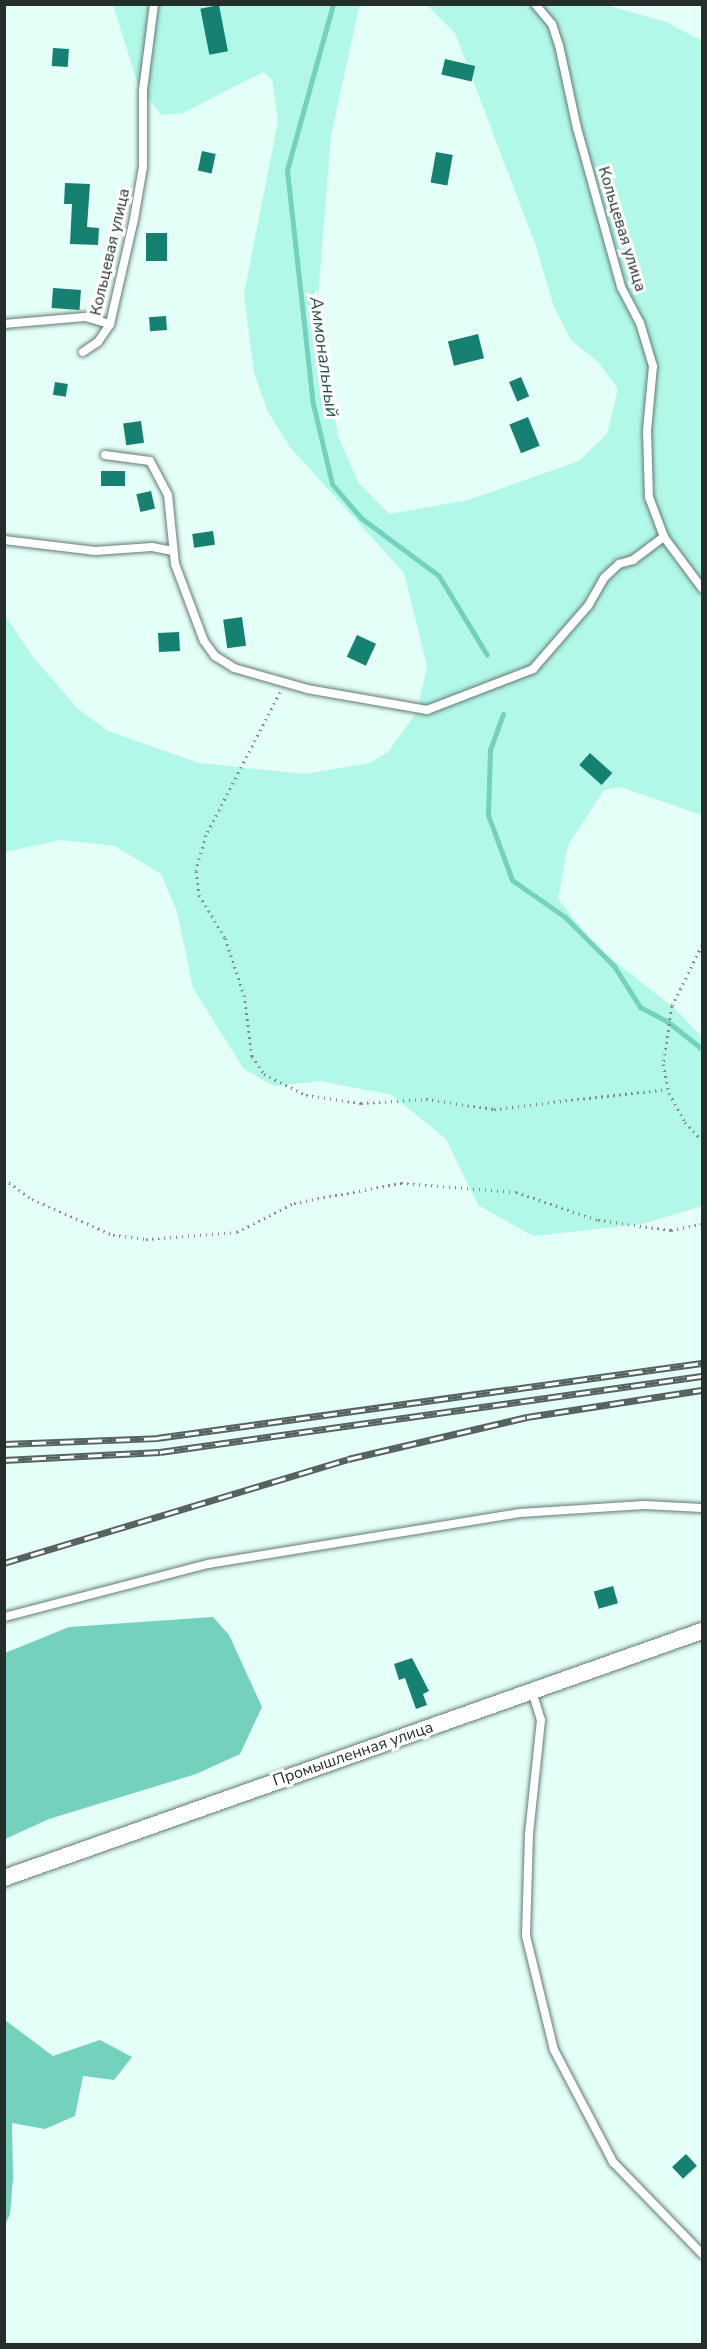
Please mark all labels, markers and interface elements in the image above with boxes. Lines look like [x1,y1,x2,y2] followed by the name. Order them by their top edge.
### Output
[594,164,650,294] street label: Кольцевая улица
[86,187,134,317] street label: Кольцевая улица
[305,295,343,419] water label: Аммональный
[270,1718,436,1790] street label: Промышленная улица

